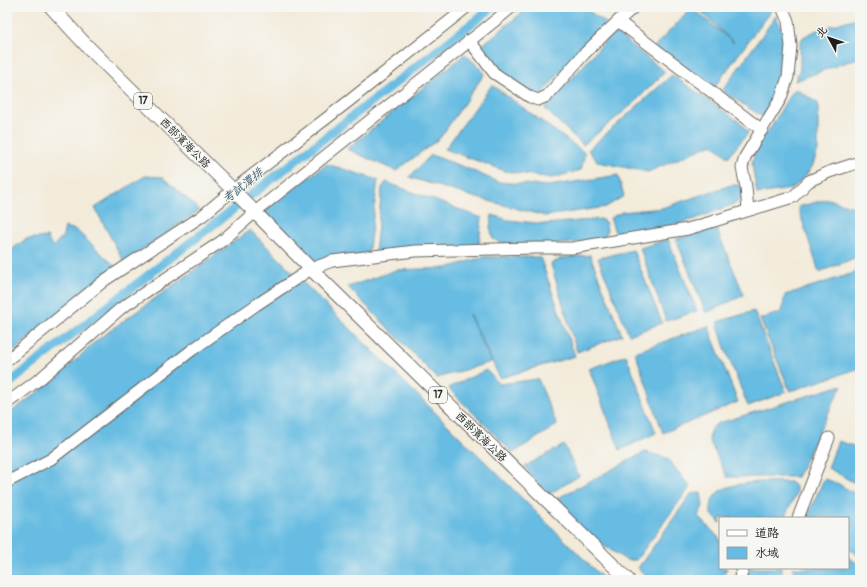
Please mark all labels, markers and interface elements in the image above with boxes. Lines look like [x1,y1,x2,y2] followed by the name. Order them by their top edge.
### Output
[809,18,849,58] north arrow
[813,24,830,40] text: 北
[134,93,152,109] road number: 17
[157,115,213,171] street label: 西部濱海公路
[219,165,267,207] water label: 考試潭排
[429,387,447,403] road number: 17
[453,409,509,465] street label: 西部濱海公路
[719,517,849,569] legend
[755,526,779,541] text: 道路
[755,546,779,561] text: 水域

